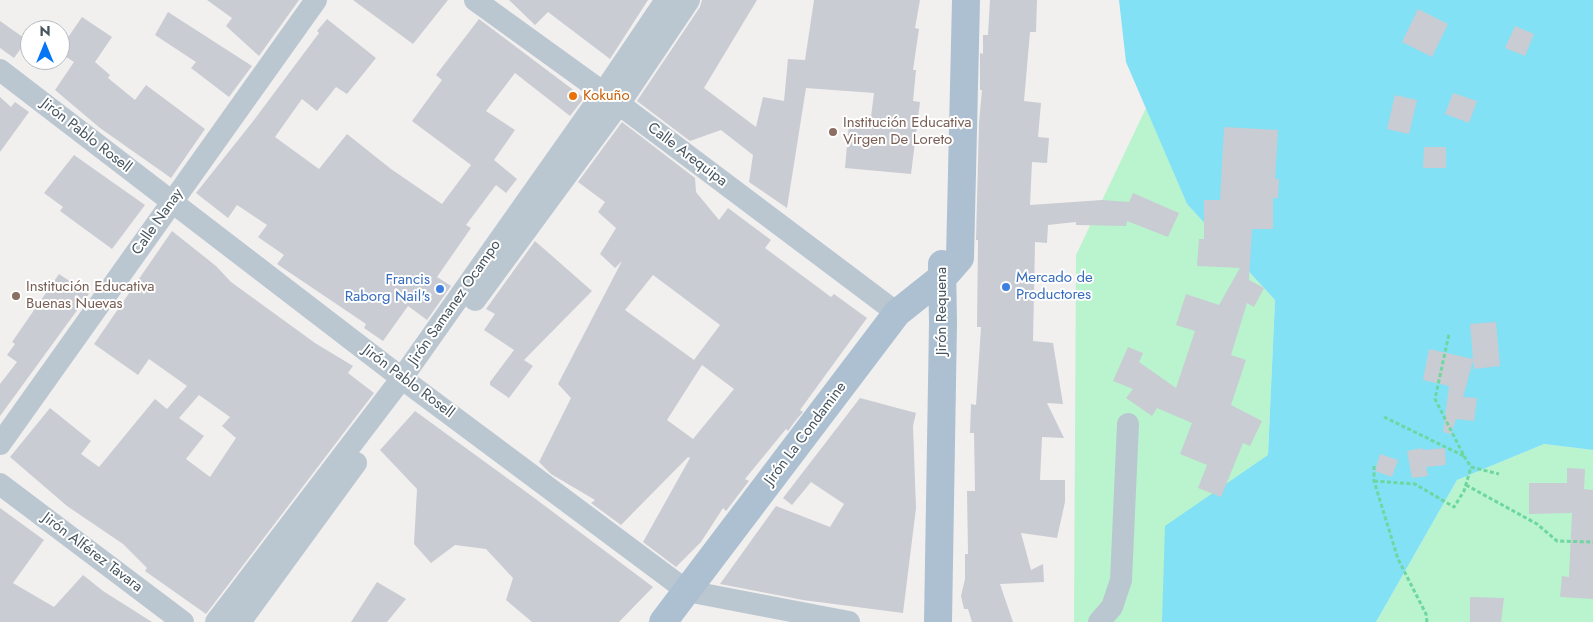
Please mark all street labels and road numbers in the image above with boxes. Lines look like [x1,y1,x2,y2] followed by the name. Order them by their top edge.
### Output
[37,95,135,177] street label: Jirón Pablo Rosell
[644,119,730,191] street label: Calle Arequipa
[129,185,187,259] street label: Calle Nanay
[405,237,505,369] street label: Jirón Samanez Ocampo
[933,267,951,355] street label: Jirón Requena
[359,342,457,422] street label: Jirón Pablo Rosell
[761,379,851,489] street label: Jirón La Condamine
[38,509,146,597] street label: Jirón Alférez Tavara

